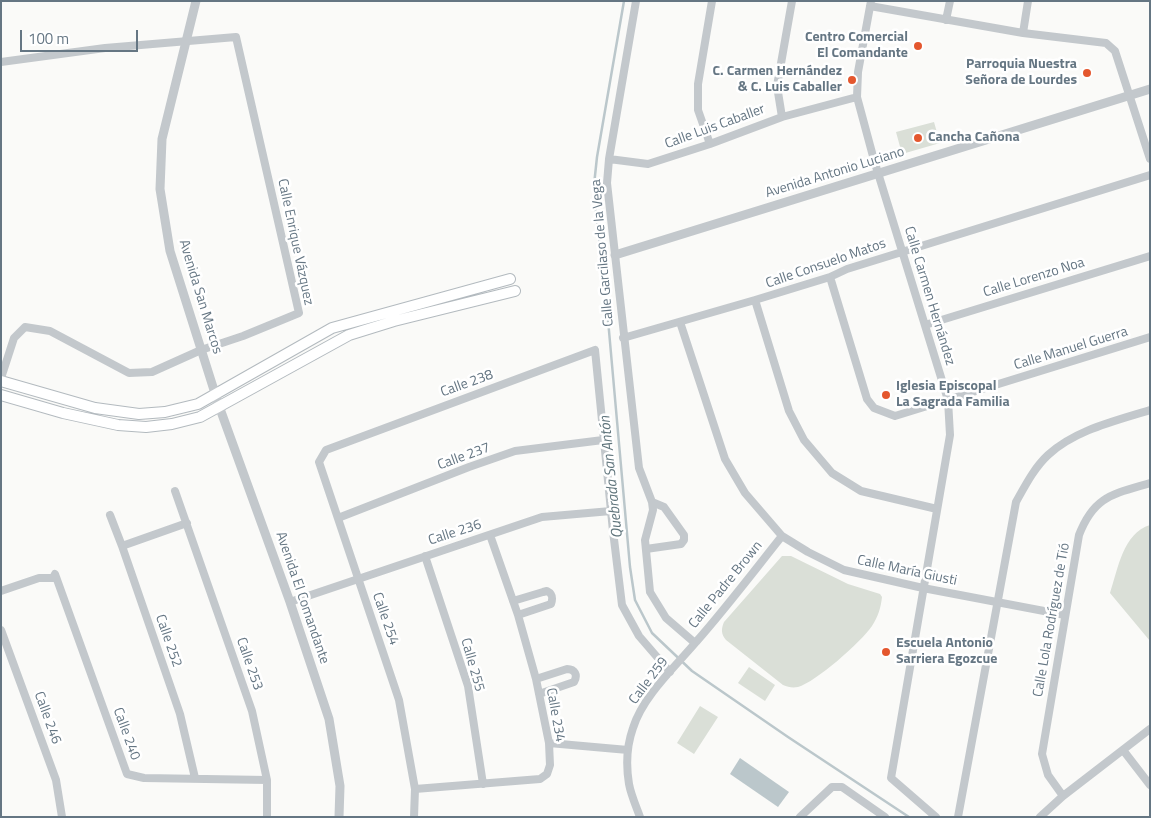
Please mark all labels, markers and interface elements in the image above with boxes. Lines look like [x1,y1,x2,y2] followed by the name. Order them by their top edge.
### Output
[22,20,140,52] scale bar
[28,27,69,50] text: 100 m
[805,30,908,62] place label: Centro Comercial El Comandante
[912,40,924,52] marker: Centro Comercial El Comandante
[965,57,1077,90] place label: Parroquia Nuestra Señora de Lourdes
[713,64,842,96] place label: C. Carmen Hernández & C. Luis Caballer
[1081,67,1093,79] marker: Parroquia Nuestra Señora de Lourdes
[846,74,858,86] marker: C. Carmen Hernández & C. Luis Caballer
[663,101,767,153] street label: Calle Luis Caballer
[928,130,1020,146] place label: Cancha Cañona
[912,132,924,144] marker: Cancha Cañona
[764,144,906,202] street label: Avenida Antonio Luciano
[273,177,317,307] street label: Calle Enrique Vázquez
[588,179,618,327] street label: Calle Garcilaso de la Vega
[900,225,958,367] street label: Calle Carmen Hernández
[764,236,888,292] street label: Calle Consuelo Matos
[175,238,225,356] street label: Avenida San Marcos
[981,255,1087,301] street label: Calle Lorenzo Noa
[1012,324,1130,374] street label: Calle Manuel Guerra
[438,367,496,401] street label: Calle 238
[896,379,1010,412] place label: Iglesia Episcopal La Sagrada Familia
[880,389,892,401] marker: Iglesia Episcopal La Sagrada Familia
[597,415,627,539] water label: Quebrada San Antón
[435,440,493,474] street label: Calle 237
[426,517,484,549] street label: Calle 236
[271,530,333,666] street label: Avenida El Comandante
[686,538,766,632] street label: Calle Padre Brown
[1030,542,1074,698] street label: Calle Lola Rodríguez de Tió
[856,552,958,590] street label: Calle María Giusti
[368,590,402,648] street label: Calle 254
[151,612,185,670] street label: Calle 252
[232,635,266,693] street label: Calle 253
[456,636,488,694] street label: Calle 255
[896,636,997,669] place label: Escuela Antonio Sarriera Egozcue
[880,646,892,658] marker: Escuela Antonio Sarriera Egozcue
[626,654,672,708] street label: Calle 259
[542,687,568,743] street label: Calle 234
[30,689,64,747] street label: Calle 246
[109,705,143,763] street label: Calle 240

